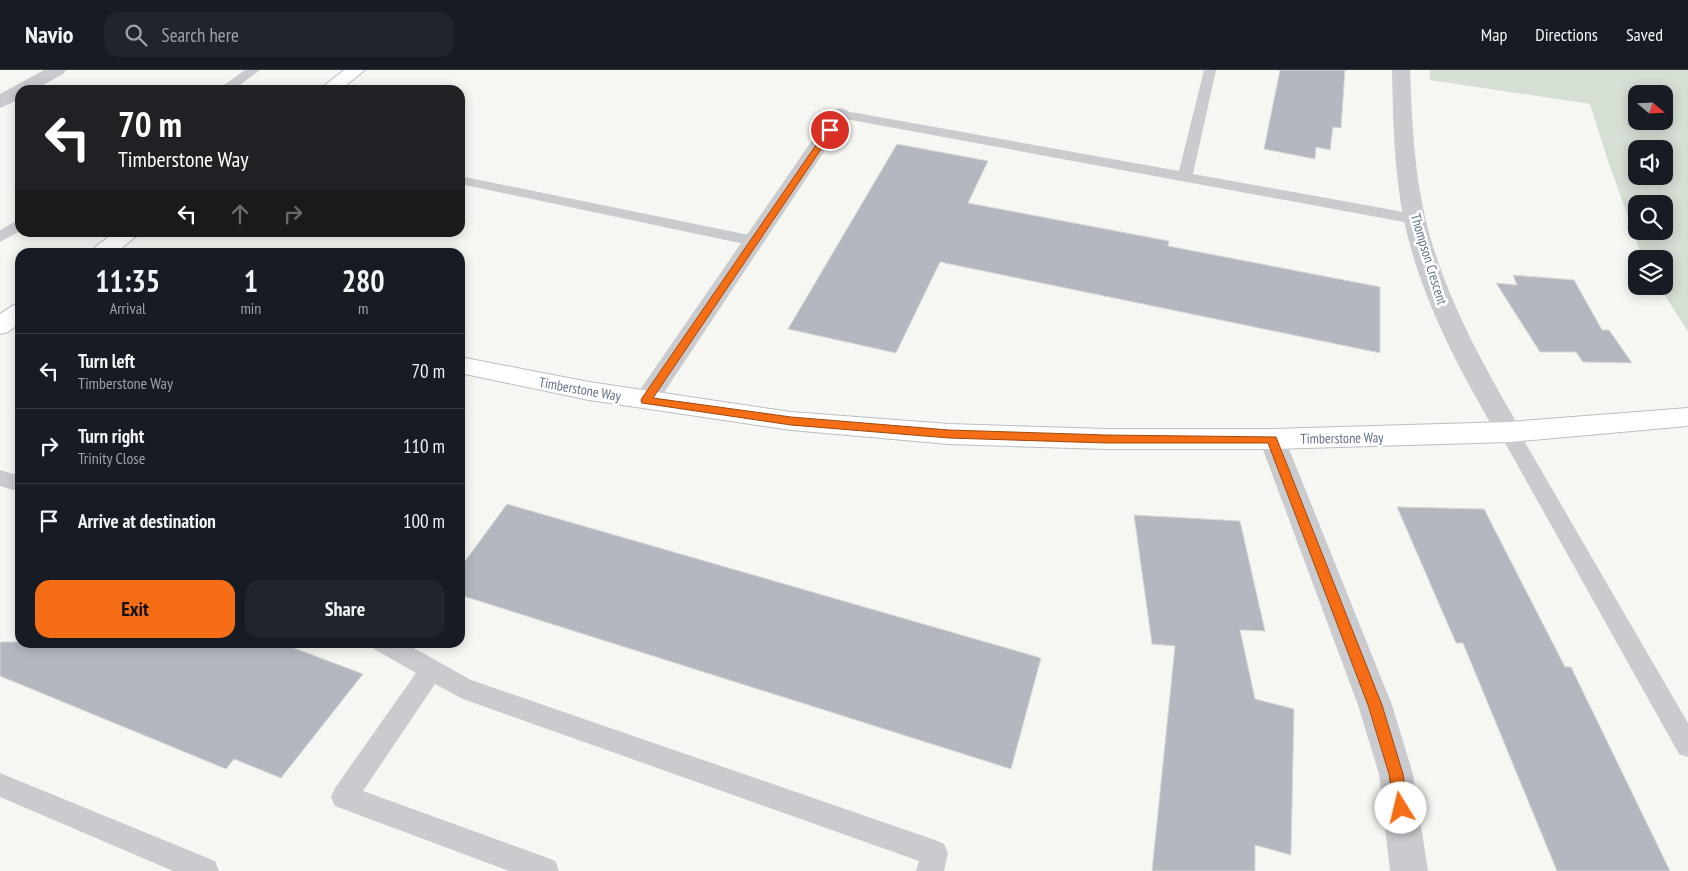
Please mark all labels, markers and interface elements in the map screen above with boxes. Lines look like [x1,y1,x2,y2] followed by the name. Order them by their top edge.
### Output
[104,12,454,57] search box
[25,19,74,50] text: Navio
[122,21,150,49] icon: search
[162,23,239,47] text: Search here
[1481,23,1507,46] text: Map
[1535,23,1598,46] text: Directions
[1626,23,1663,46] text: Saved
[1628,85,1672,130] north arrow
[1628,85,1673,295] map controls
[118,101,182,147] text: 70 m
[35,105,100,170] icon: left
[809,109,851,151] pin
[816,116,844,144] icon: arrive
[1628,140,1673,185] button: sound
[118,145,249,173] text: Timberstone Way
[1628,195,1673,240] button: search
[173,200,201,228] icon: left
[226,200,254,228] icon: ahead
[279,200,307,228] icon: right
[1407,211,1451,307] street label: Thompson Crescent
[1628,250,1673,295] button: layers
[95,261,160,300] text: 11:35
[244,261,258,300] text: 1
[342,261,385,300] text: 280
[110,298,146,318] text: Arrival
[240,298,261,318] text: min
[358,298,368,318] text: m
[78,349,135,373] text: Turn left
[35,357,63,385] icon: left
[412,359,445,383] text: 70 m
[78,373,173,393] text: Timberstone Way
[538,373,623,405] street label: Timberstone Way
[78,424,144,448] text: Turn right
[1300,428,1384,448] street label: Timberstone Way
[35,432,63,460] icon: right
[403,434,445,458] text: 110 m
[78,448,145,468] text: Trinity Close
[35,507,63,535] icon: arrive
[78,509,216,533] text: Arrive at destination
[403,509,445,533] text: 100 m
[35,580,235,638] button: Exit
[245,580,445,638] button: Share
[1374,781,1426,833] position arrow

